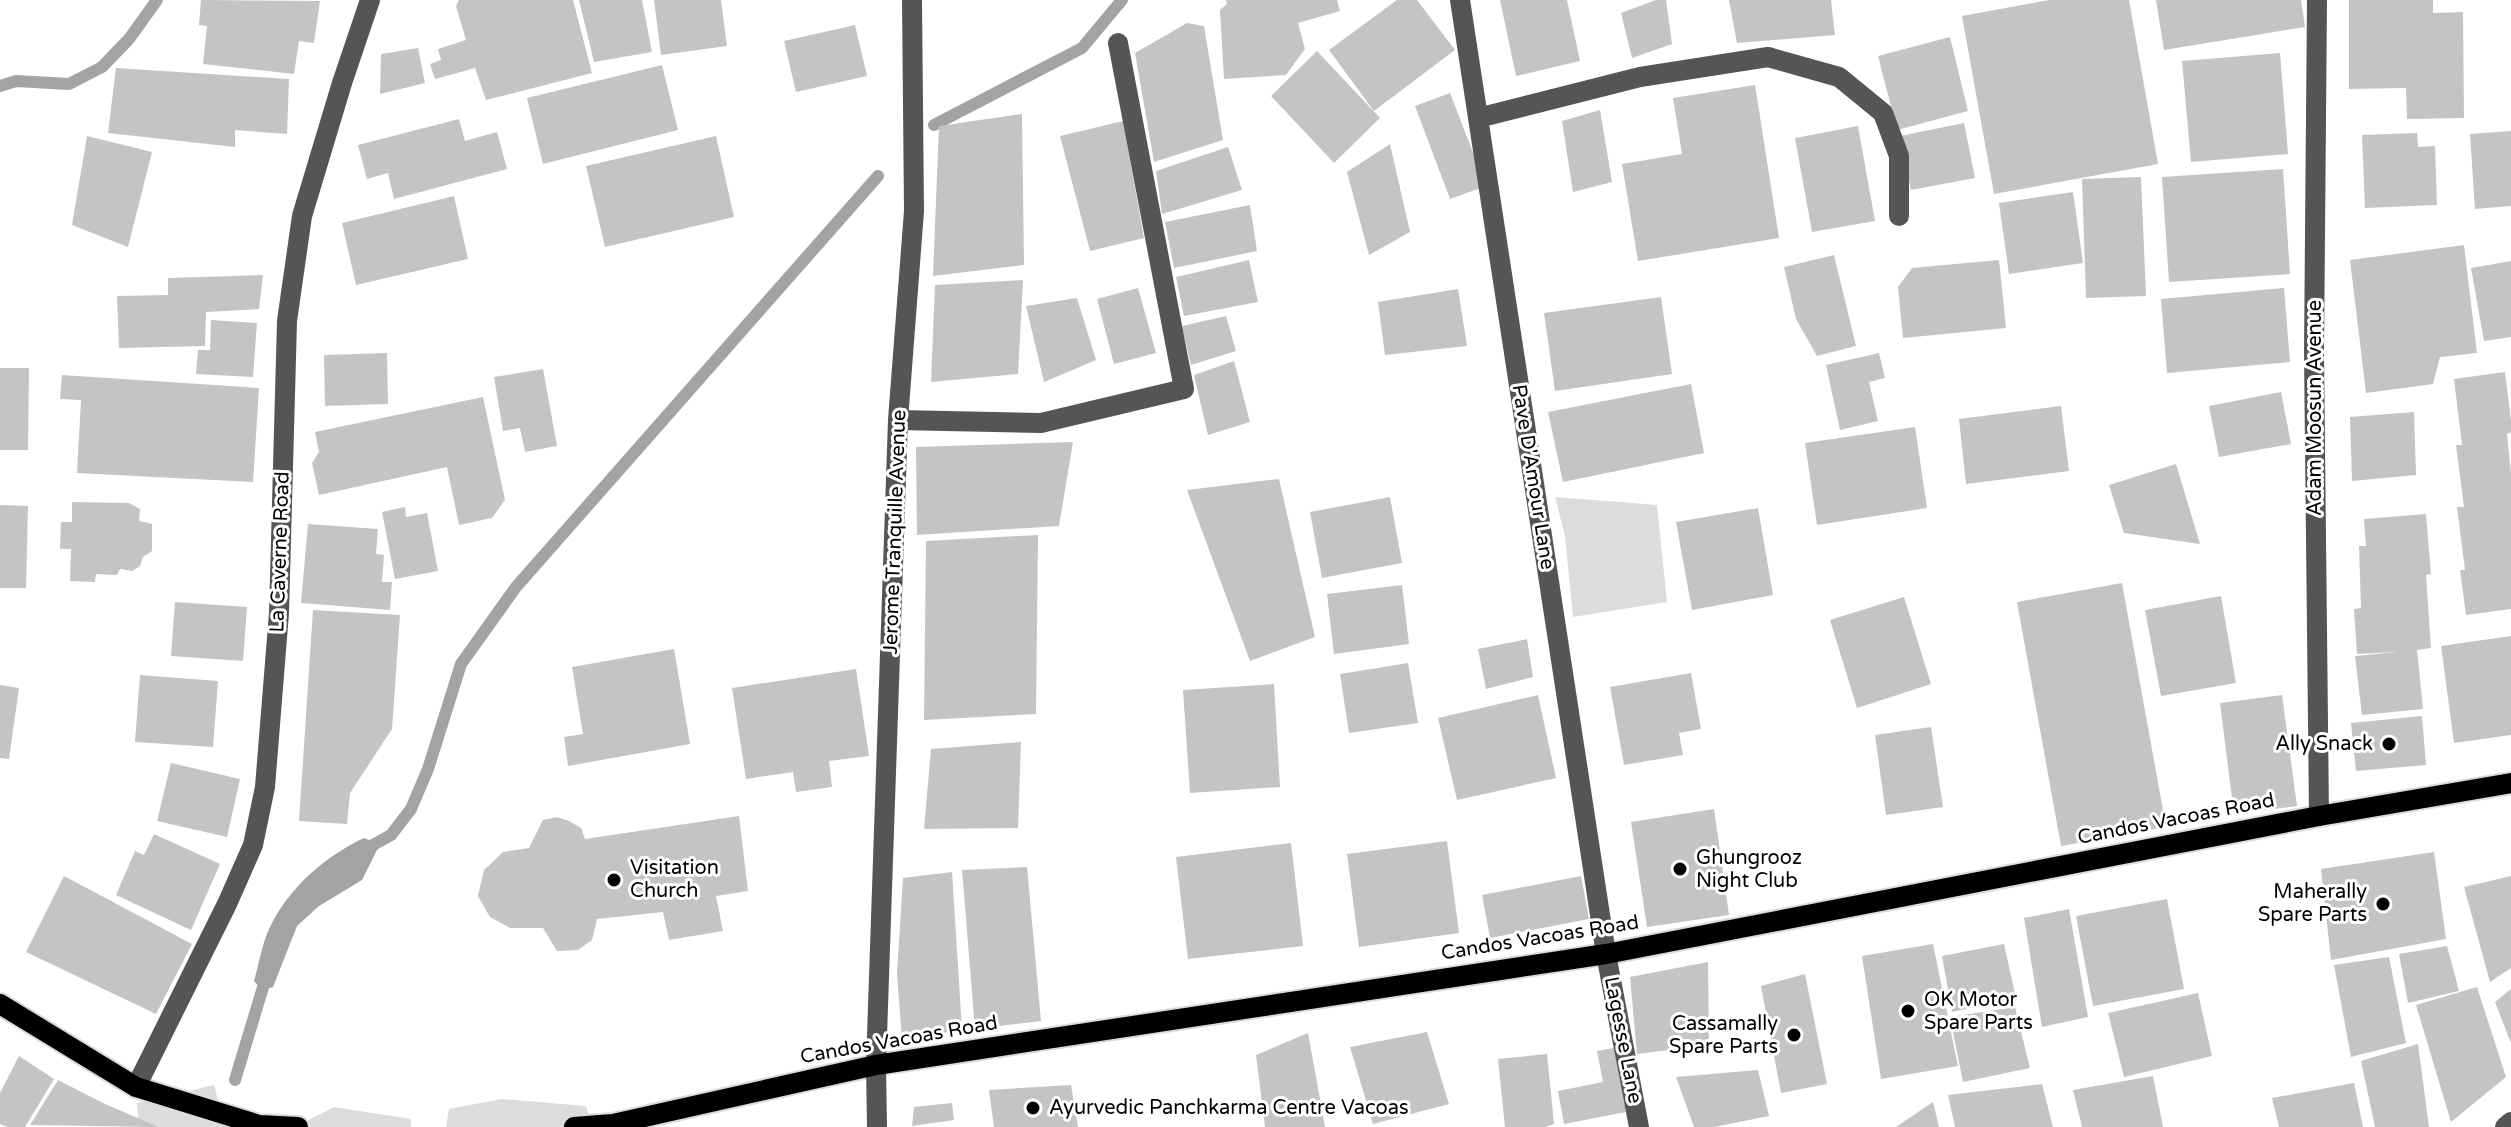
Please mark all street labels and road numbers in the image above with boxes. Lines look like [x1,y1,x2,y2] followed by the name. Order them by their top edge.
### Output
[2303,300,2327,516] street label: Adam Moosun Avenue
[1507,383,1559,571] street label: Pave D'Amour Lane
[879,409,911,655] street label: Jerome Tranquille Avenue
[265,471,295,633] street label: La Caverne Road
[2076,788,2276,850] street label: Candos Vacoas Road
[1439,911,1641,965] street label: Candos Vacoas Road
[1599,975,1647,1105] street label: Lagesse Lane
[798,1011,1000,1069] street label: Candos Vacoas Road

